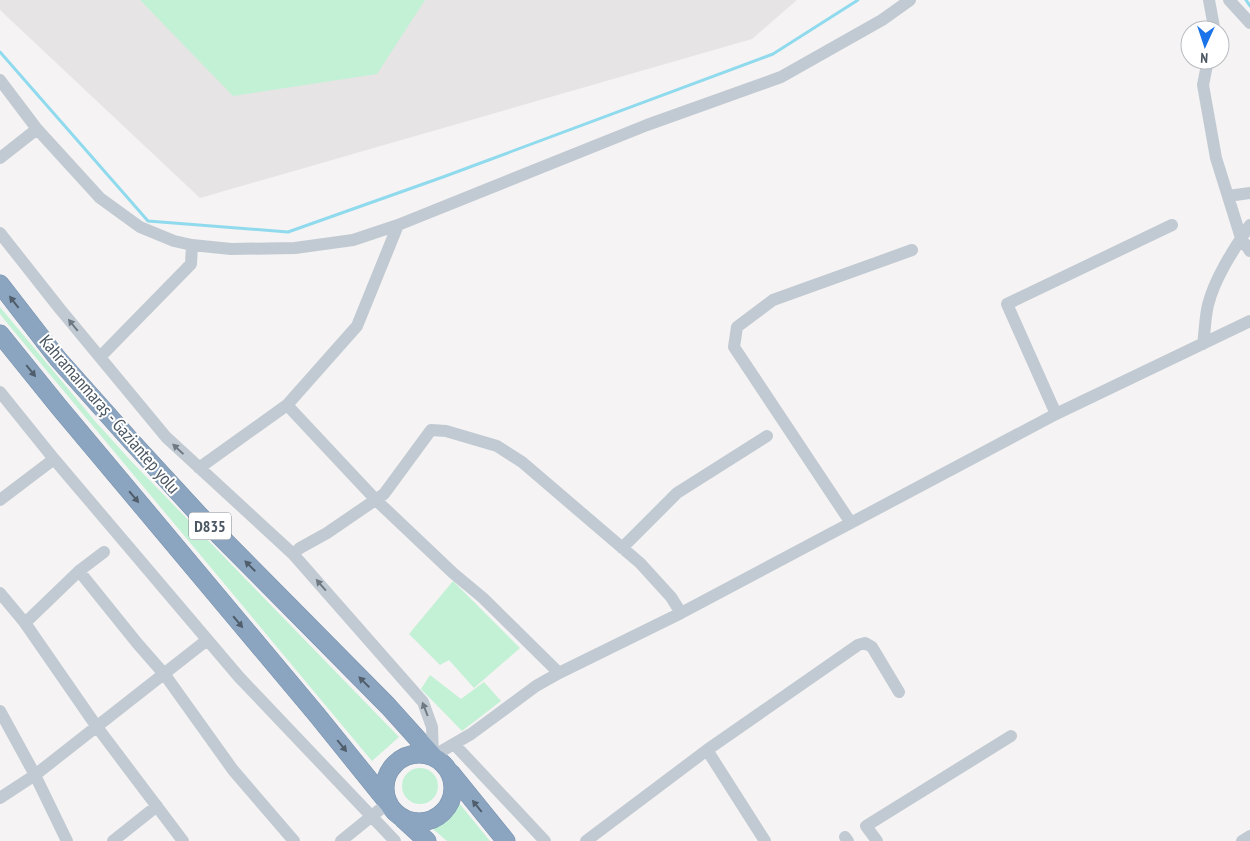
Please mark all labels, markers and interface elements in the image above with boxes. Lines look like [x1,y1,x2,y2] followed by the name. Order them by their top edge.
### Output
[1180,20,1230,70] north arrow
[1200,49,1209,67] text: N
[8,295,19,308] one-way arrow
[68,319,79,332] one-way arrow
[35,330,185,498] street label: Kahramanmaraş - Gaziantep yolu
[25,365,36,378] one-way arrow
[173,443,185,455] one-way arrow
[129,490,140,503] one-way arrow
[189,512,231,540] road number: D835
[244,560,256,572] one-way arrow
[315,579,326,592] one-way arrow
[232,615,244,627] one-way arrow
[358,676,370,688] one-way arrow
[421,701,429,716] one-way arrow
[337,740,348,753] one-way arrow
[472,800,483,813] one-way arrow

